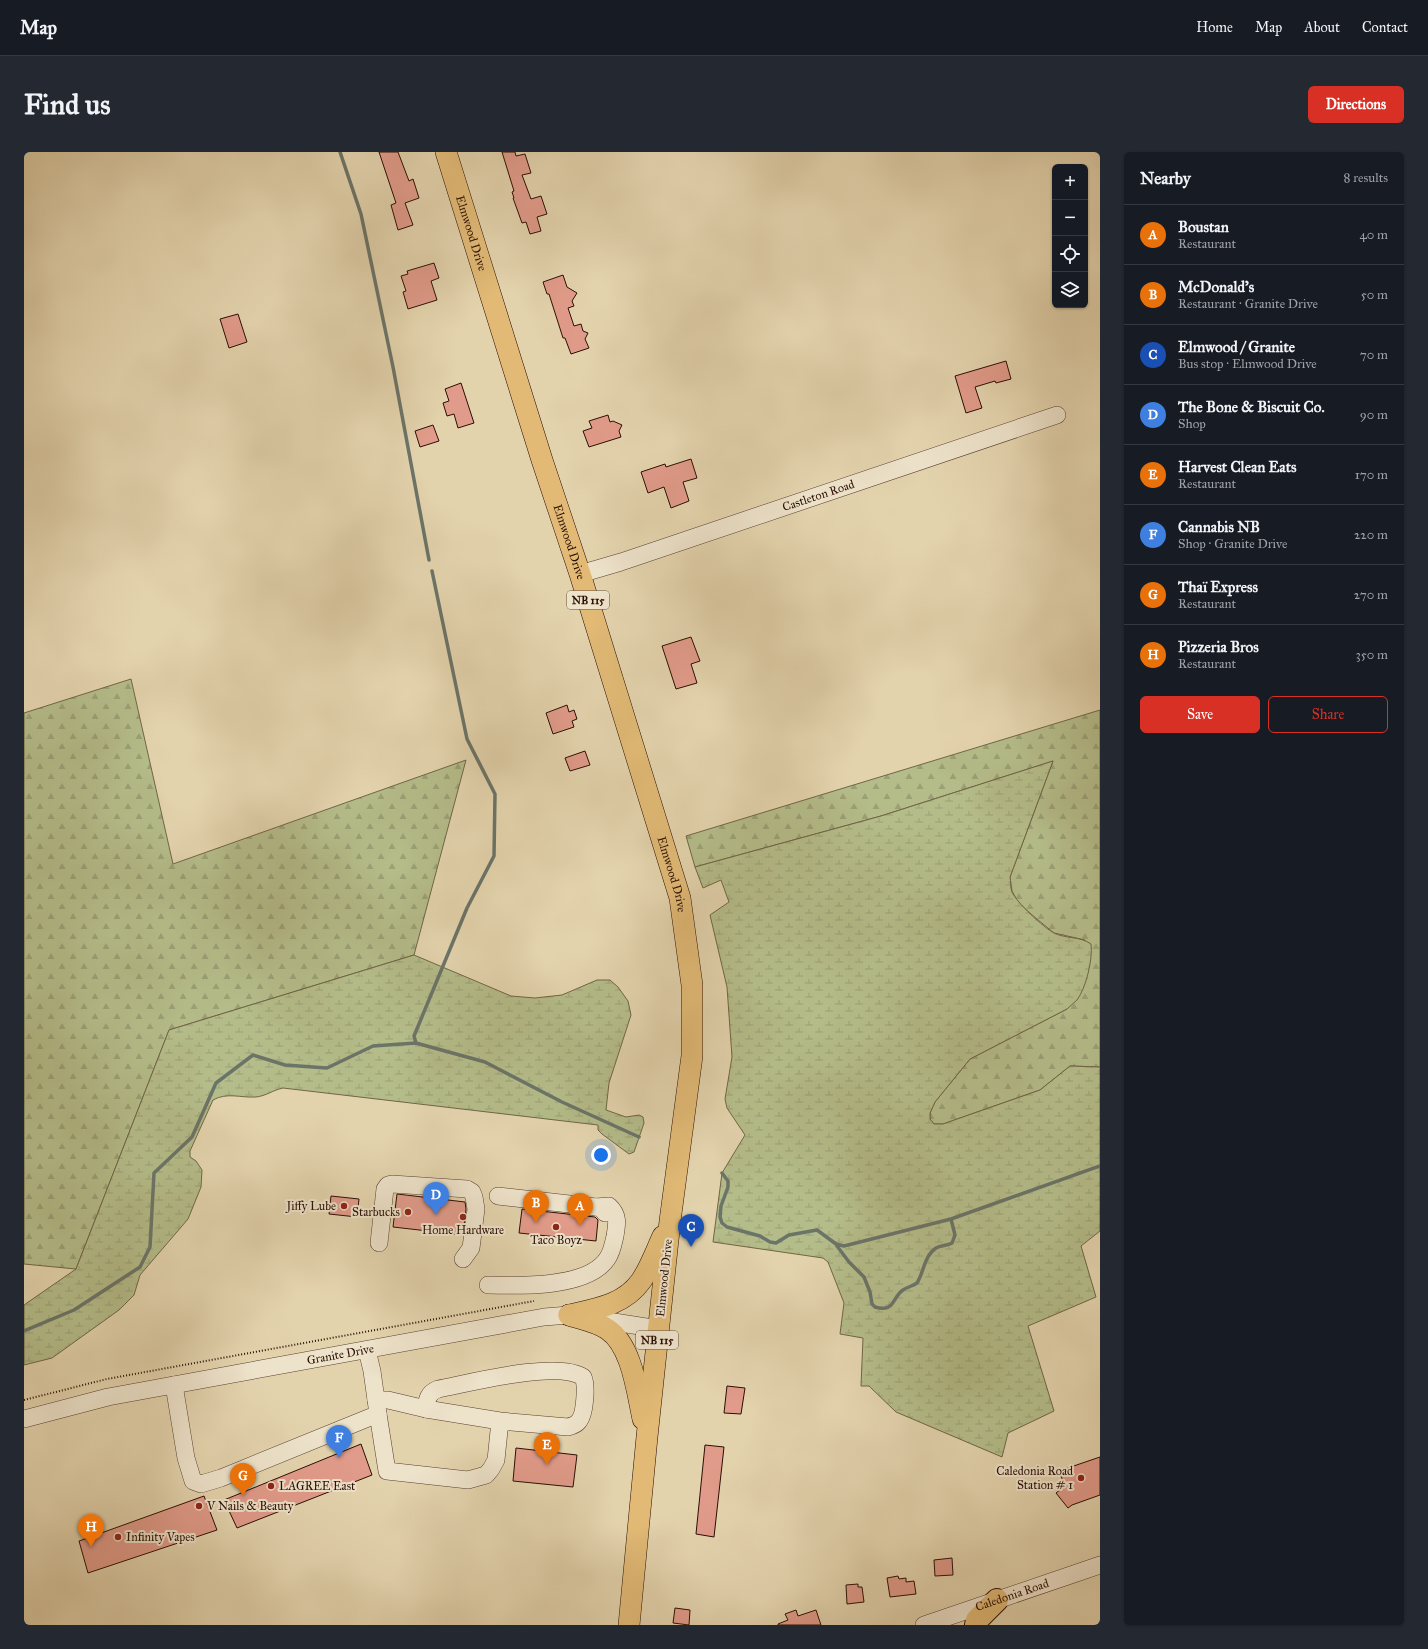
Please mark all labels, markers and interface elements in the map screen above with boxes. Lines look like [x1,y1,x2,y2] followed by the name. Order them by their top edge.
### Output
[20,16,57,39] text: Map
[1196,19,1233,36] text: Home
[1255,19,1282,36] text: Map
[1304,19,1340,36] text: About
[1362,19,1408,36] text: Contact
[1308,86,1404,123] button: Directions
[24,87,110,122] text: Find us
[1052,164,1088,308] map controls
[1052,164,1088,200] button: +
[1140,168,1191,189] text: Nearby
[1344,170,1388,186] text: 8 results
[453,194,490,273] street label: Elmwood Drive
[1052,200,1088,236] button: −
[1178,218,1229,236] text: Boustan
[1149,227,1157,243] text: A
[1359,227,1388,243] text: 40 m
[1052,236,1088,272] button: locate
[1178,236,1236,252] text: Restaurant
[1052,272,1088,308] button: layers
[1178,278,1254,296] text: McDonald's
[1149,287,1157,303] text: B
[1361,287,1388,303] text: 50 m
[1178,296,1318,312] text: Restaurant · Granite Drive
[1178,338,1295,356] text: Elmwood / Granite
[1149,347,1157,363] text: C
[1360,347,1388,363] text: 70 m
[1178,356,1317,372] text: Bus stop · Elmwood Drive
[1178,398,1325,416] text: The Bone & Biscuit Co.
[1148,407,1158,423] text: D
[1360,407,1388,423] text: 90 m
[1178,416,1206,432] text: Shop
[1178,458,1296,476] text: Harvest Clean Eats
[1148,467,1158,483] text: E
[1355,467,1388,483] text: 170 m
[1178,476,1236,492] text: Restaurant
[780,477,856,514] street label: Castleton Road
[550,503,588,581] street label: Elmwood Drive
[1178,518,1260,536] text: Cannabis NB
[1149,527,1157,543] text: F
[1354,527,1388,543] text: 220 m
[1178,536,1288,552] text: Shop · Granite Drive
[1178,578,1258,596] text: Thaï Express
[1148,587,1158,603] text: G
[1354,587,1388,603] text: 270 m
[567,591,609,609] road number: NB 115
[1178,596,1236,612] text: Restaurant
[1178,638,1259,656] text: Pizzeria Bros
[1147,647,1159,663] text: H
[1355,647,1388,663] text: 350 m
[1178,656,1236,672] text: Restaurant
[1140,696,1260,733] button: Save
[1268,696,1388,733] button: Share
[654,835,689,913] street label: Elmwood Drive
[591,1145,611,1165] your location
[423,1182,449,1215] pin: D
[523,1190,549,1223] pin: B
[567,1193,593,1226] pin: A
[284,1199,336,1214] place label: Jiffy Lube
[339,1201,349,1211] marker: Jiffy Lube
[352,1205,400,1219] place label: Starbucks
[403,1207,413,1217] marker: Starbucks
[458,1212,468,1222] marker: Home Hardware
[678,1214,704,1247] pin: C
[551,1222,561,1232] marker: Taco Boyz
[422,1223,504,1237] place label: Home Hardware
[530,1233,582,1247] place label: Taco Boyz
[653,1238,675,1318] street label: Elmwood Drive
[636,1331,678,1349] road number: NB 115
[306,1341,375,1367] street label: Granite Drive
[326,1425,352,1458] pin: F
[534,1432,560,1465] pin: E
[230,1463,256,1496] pin: G
[996,1464,1073,1492] place label: Caledonia Road Station # 1
[1076,1473,1086,1483] marker: Caledonia Road Station # 1
[279,1479,356,1493] place label: LAGREE East
[266,1481,276,1491] marker: LAGREE East
[206,1499,294,1513] place label: V Nails & Beauty
[194,1501,204,1511] marker: V Nails & Beauty
[78,1514,104,1547] pin: H
[126,1530,195,1544] place label: Infinity Vapes
[113,1532,123,1542] marker: Infinity Vapes
[973,1576,1051,1614] street label: Caledonia Road

